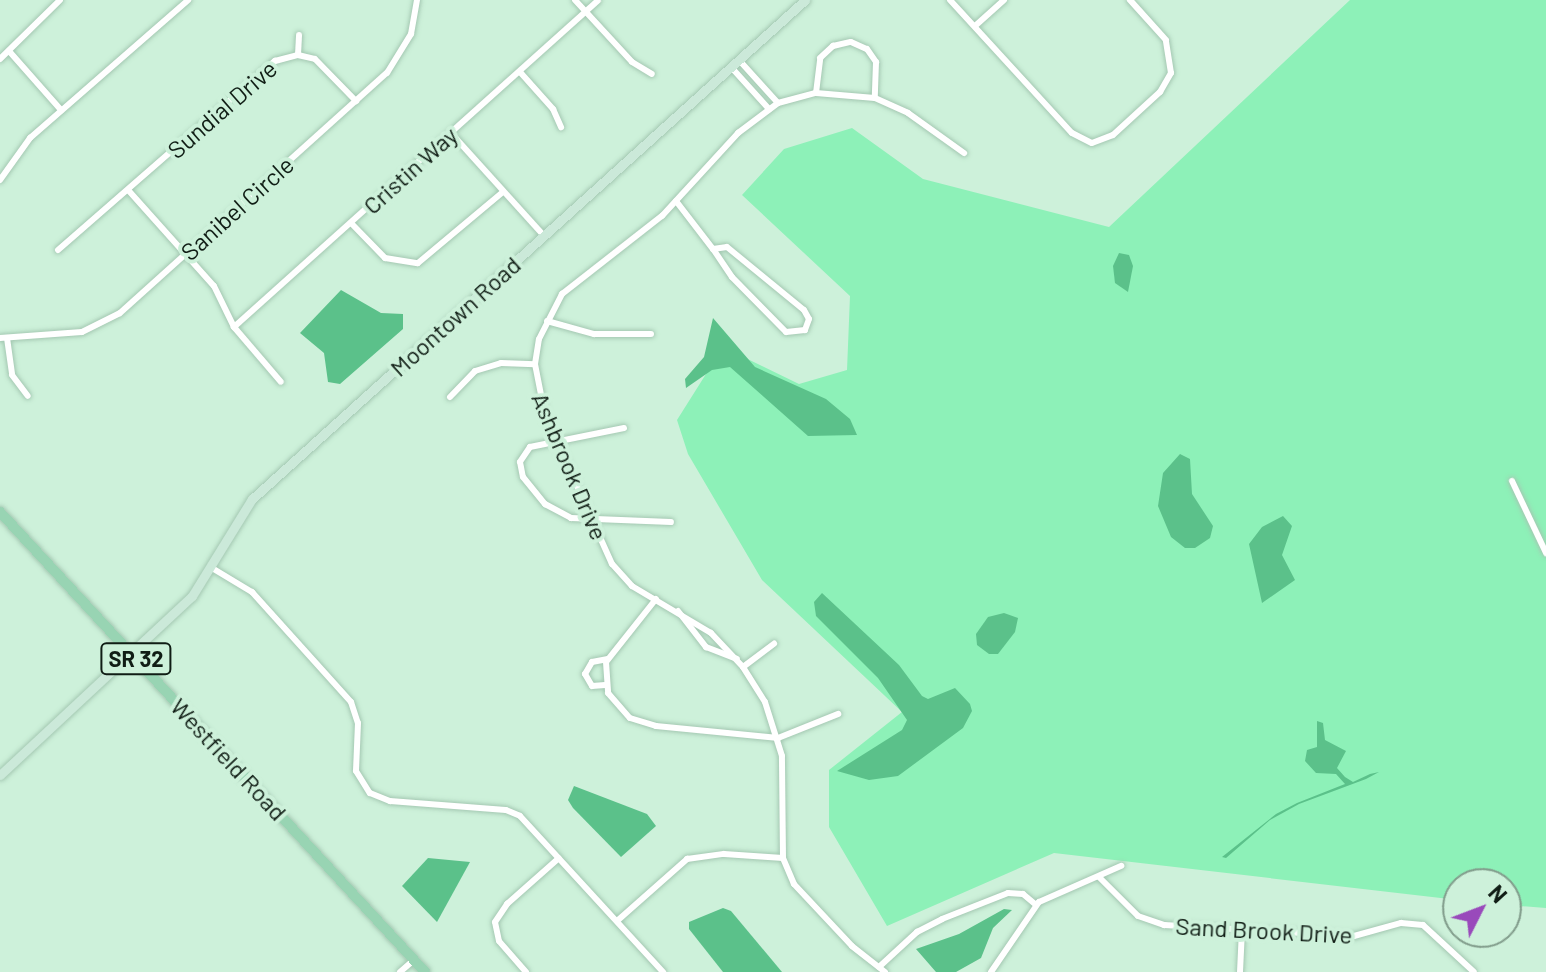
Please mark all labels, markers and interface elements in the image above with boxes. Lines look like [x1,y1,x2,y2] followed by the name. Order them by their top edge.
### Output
[162,54,282,164] street label: Sundial Drive
[357,120,463,220] street label: Cristin Way
[175,150,299,266] street label: Sanibel Circle
[384,250,526,382] street label: Moontown Road
[526,388,614,544] street label: Ashbrook Drive
[100,641,172,677] road number: SR 32
[165,692,293,826] street label: Westfield Road
[1442,868,1522,948] north arrow
[1484,879,1513,907] text: N
[1175,911,1353,949] street label: Sand Brook Drive

